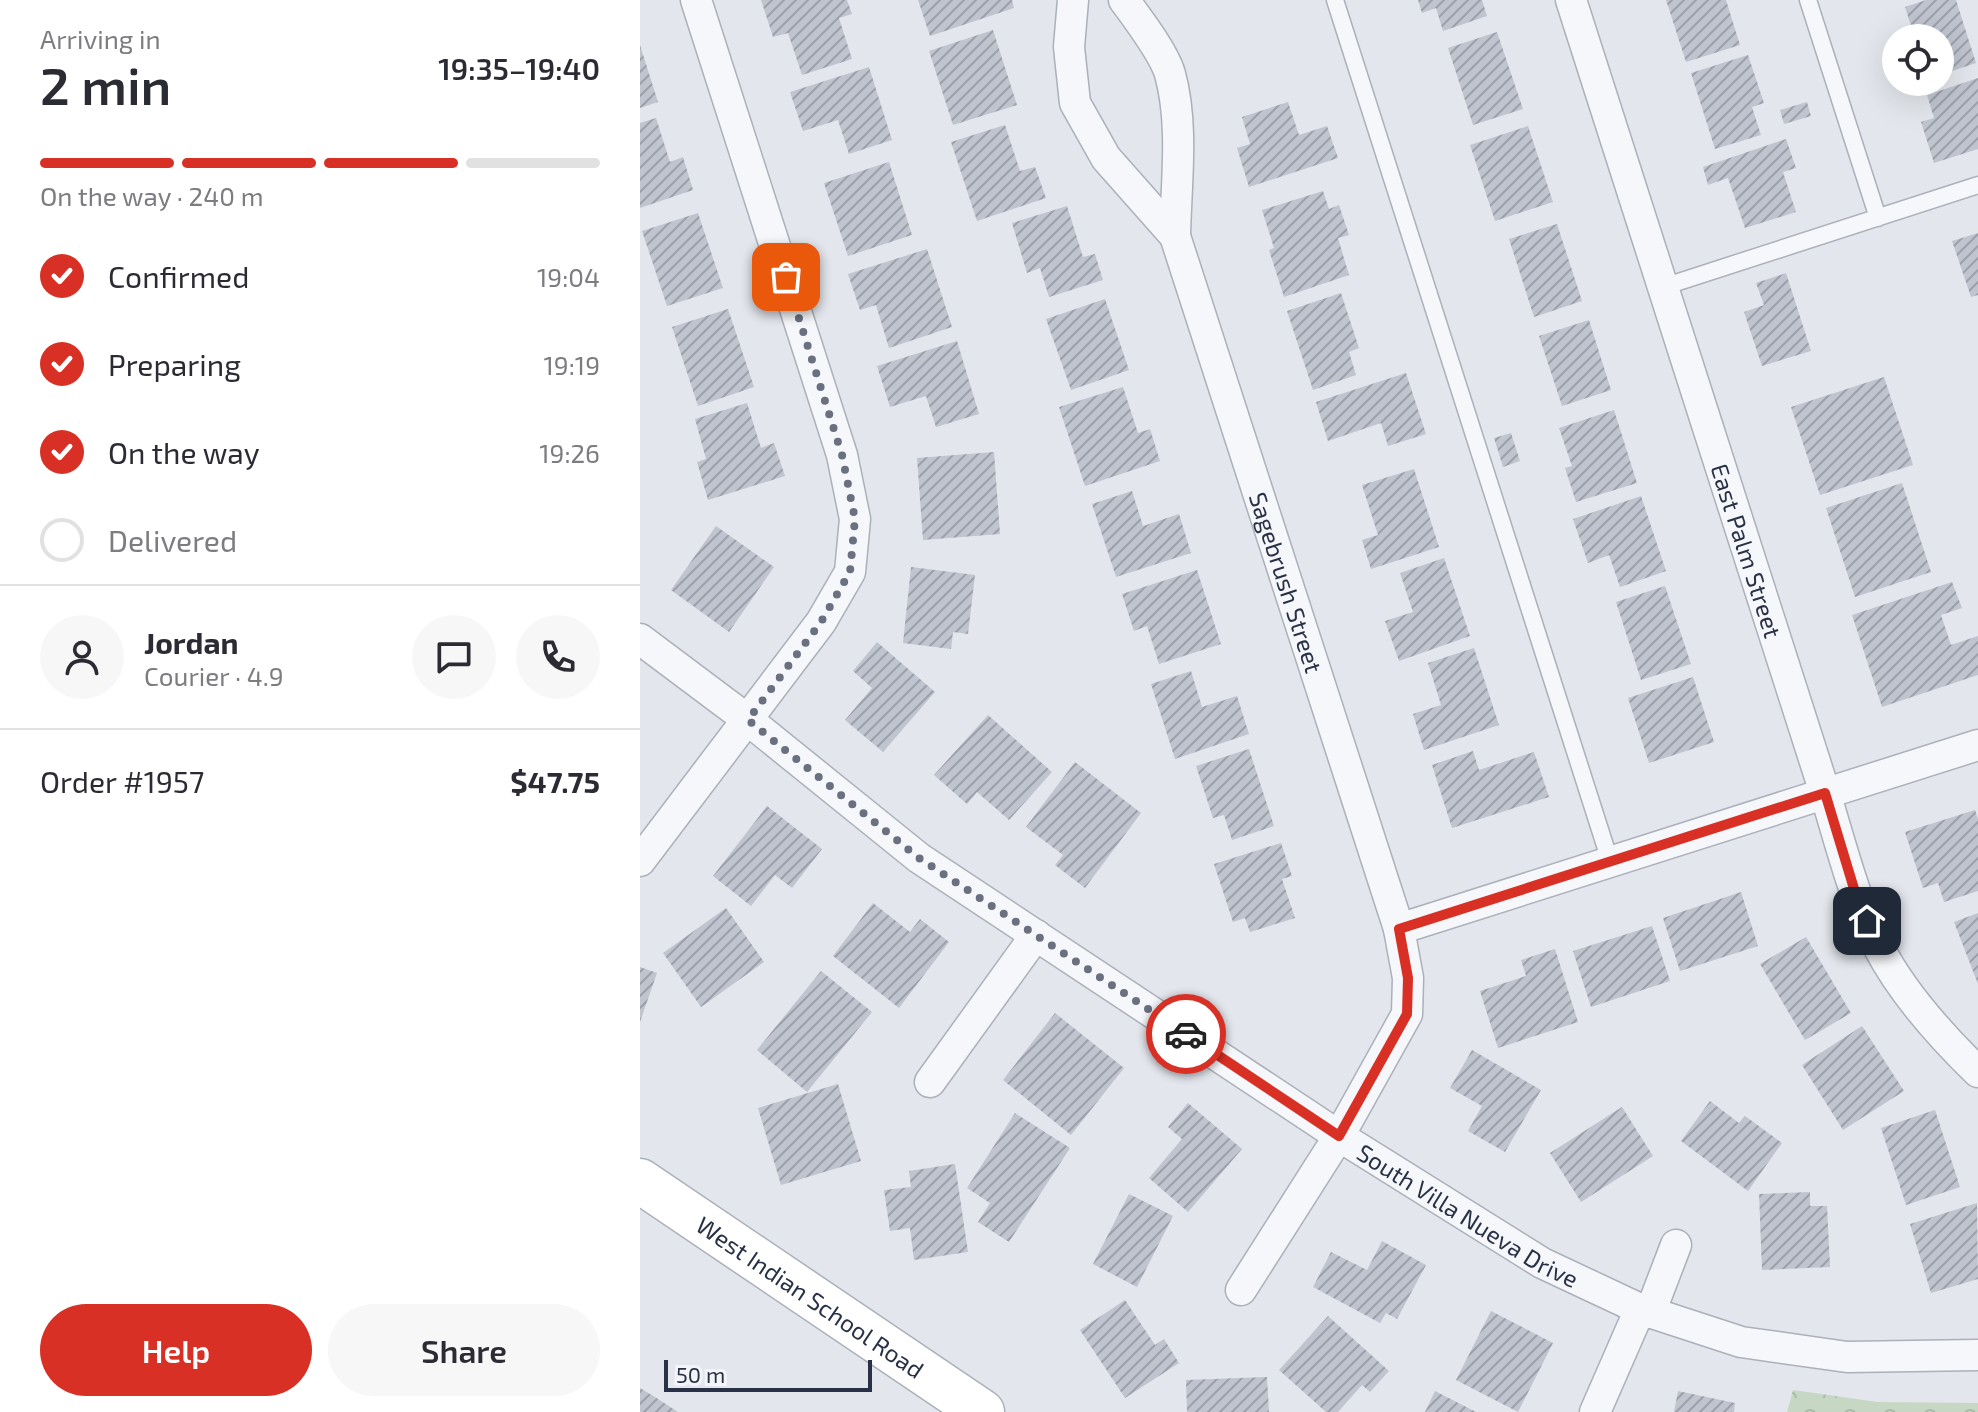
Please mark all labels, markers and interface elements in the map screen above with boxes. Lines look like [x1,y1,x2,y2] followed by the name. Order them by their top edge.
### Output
[40,23,161,54] text: Arriving in
[1882,24,1954,96] map controls
[1882,24,1954,96] button: locate
[438,50,600,86] text: 19:35–19:40
[40,53,171,115] text: 2 min
[40,180,263,211] text: On the way · 240 m
[752,243,820,311] pin
[40,254,84,298] icon: check
[764,255,808,299] icon: bag
[108,258,249,294] text: Confirmed
[537,261,600,292] text: 19:04
[40,342,84,386] icon: check
[108,346,241,382] text: Preparing
[543,349,600,380] text: 19:19
[40,430,84,474] icon: check
[108,434,260,470] text: On the way
[539,437,600,468] text: 19:26
[1706,460,1789,641] street label: East Palm Street
[1244,488,1330,676] street label: Sagebrush Street
[108,522,237,558] text: Delivered
[40,615,124,699] button: person
[412,615,496,699] button: chat
[516,615,600,699] button: phone
[144,624,239,660] text: Jordan
[144,660,284,691] text: Courier · 4.9
[40,763,204,799] text: Order #1957
[510,763,600,799] text: $47.75
[1833,887,1901,955] pin
[1845,899,1889,943] icon: home
[1146,994,1226,1074] courier
[1164,1012,1208,1056] icon: car
[1352,1137,1583,1293] street label: South Villa Nueva Drive
[692,1209,930,1383] street label: West Indian School Road
[40,1304,312,1396] button: Help
[328,1304,600,1396] button: Share
[664,1356,872,1392] scale bar
[676,1361,725,1387] text: 50 m

